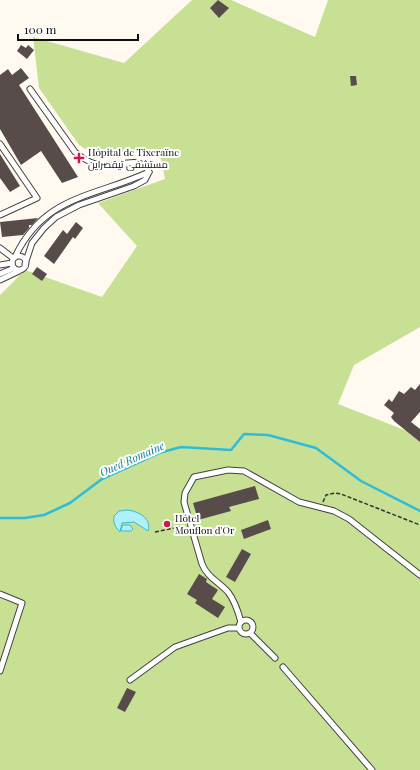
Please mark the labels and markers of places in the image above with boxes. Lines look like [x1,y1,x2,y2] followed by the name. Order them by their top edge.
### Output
[88,145,179,171] place label: Hôpital de Tixeraïne مستشفى تيقصراين
[73,152,85,164] marker: Hôpital de Tixeraïne مستشفى تيقصراين
[175,511,235,537] place label: Hôtel Mouflon d'Or
[162,519,172,529] marker: Hôtel Mouflon d'Or

